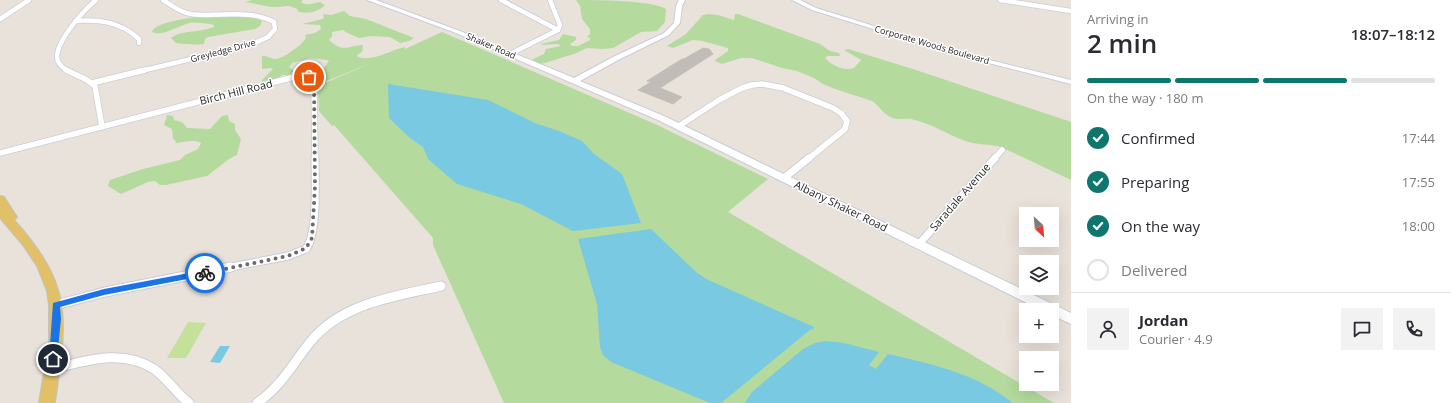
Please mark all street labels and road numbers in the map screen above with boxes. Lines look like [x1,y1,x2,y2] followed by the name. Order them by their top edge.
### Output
[873,22,991,67] street label: Corporate Woods Boulevard
[464,29,518,62] street label: Shaker Road
[189,36,257,65] street label: Greyledge Drive
[198,75,274,108] street label: Birch Hill Road
[926,159,993,234] street label: Saradale Avenue
[792,176,890,235] street label: Albany Shaker Road

